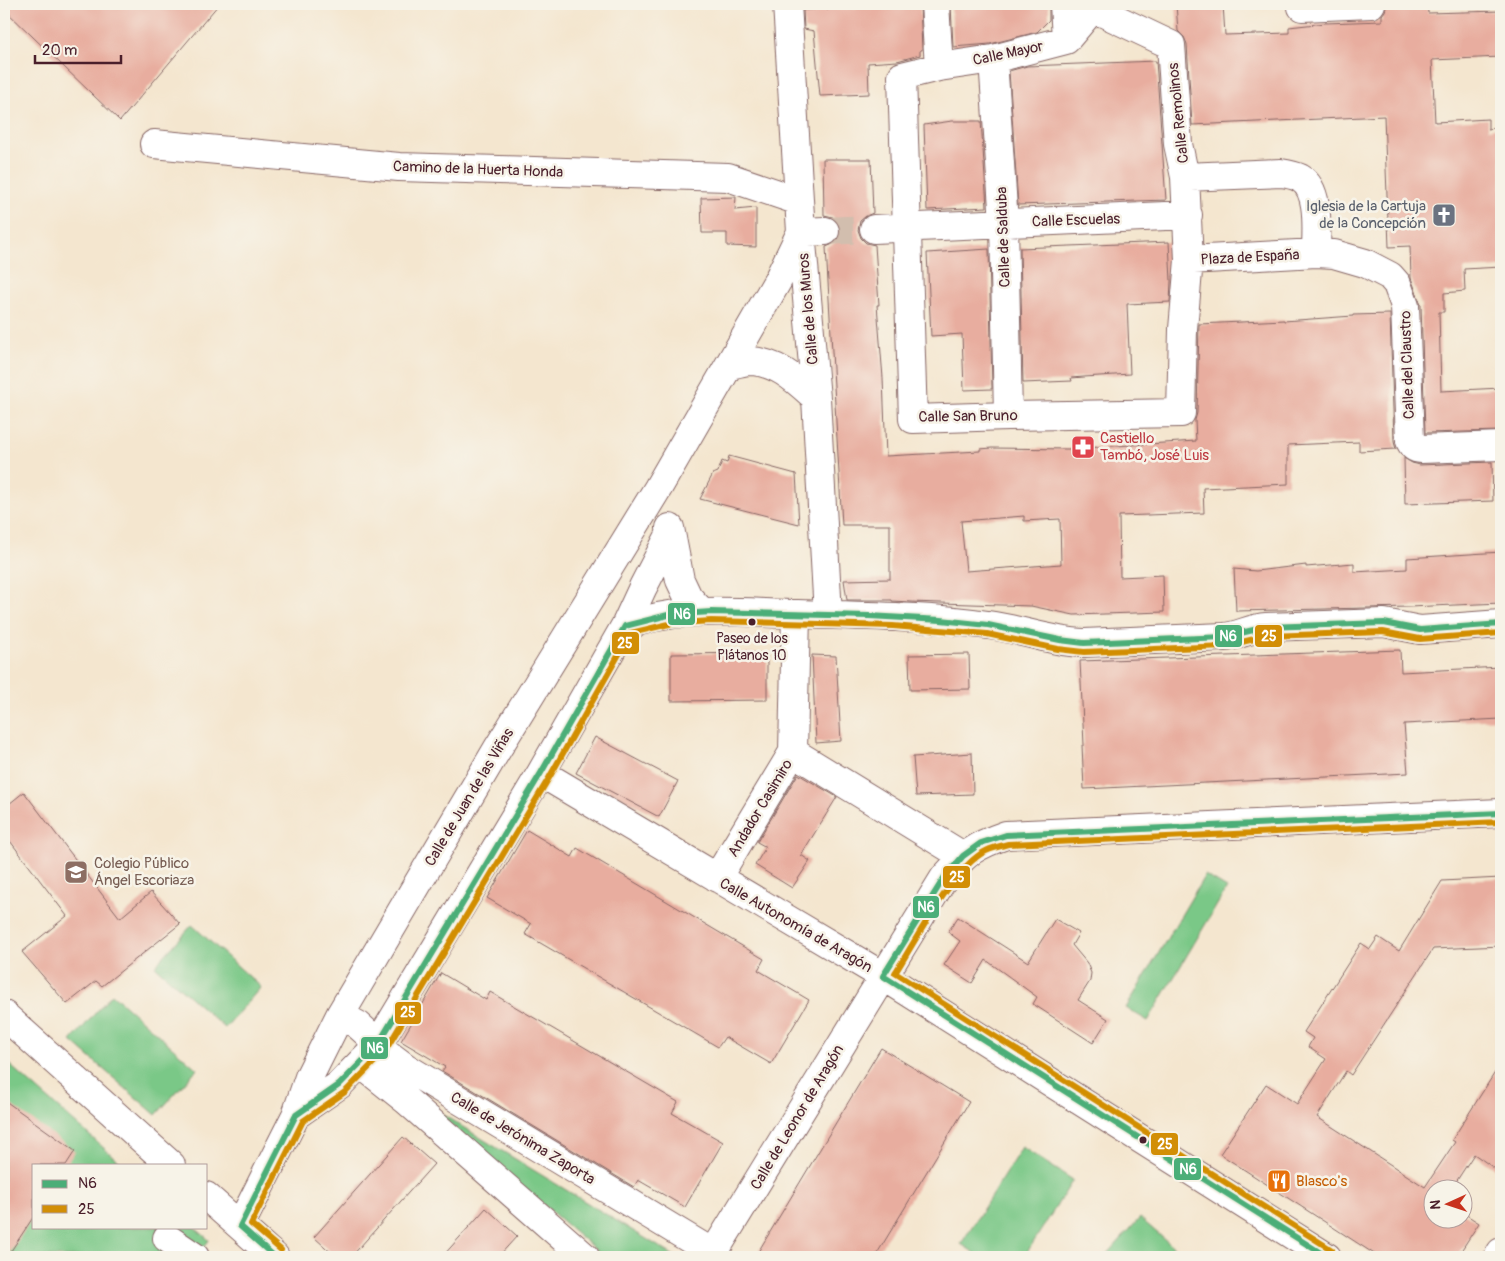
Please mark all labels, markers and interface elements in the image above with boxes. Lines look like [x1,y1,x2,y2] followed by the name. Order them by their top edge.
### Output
[35,32,121,64] scale bar
[971,37,1046,70] street label: Calle Mayor
[42,41,77,60] text: 20 m
[1164,61,1193,164] street label: Calle Remolinos
[392,157,563,182] street label: Camino de la Huerta Honda
[992,186,1015,288] street label: Calle de Salduba
[1306,197,1426,233] place label: Iglesia de la Cartuja de la Concepción
[1431,202,1457,228] church icon: Iglesia de la Cartuja de la Concepción
[1032,209,1121,232] street label: Calle Escuelas
[1200,245,1300,270] street label: Plaza de España
[794,252,823,366] street label: Calle de los Muros
[1396,310,1419,420] street label: Calle del Claustro
[918,406,1018,427] street label: Calle San Bruno
[1100,429,1209,465] place label: Castiello Tambó, José Luis
[1070,434,1096,460] pharmacy icon: Castiello Tambó, José Luis
[667,602,696,626] line badge: N6
[673,606,691,623] text: N6
[747,617,757,627] marker: Paseo de los Plátanos 10
[1214,624,1243,648] line badge: N6
[1254,624,1283,648] line badge: 25
[1219,628,1237,645] text: N6
[1261,628,1277,645] text: 25
[716,630,788,664] place label: Paseo de los Plátanos 10
[611,631,640,655] line badge: 25
[617,635,633,652] text: 25
[421,724,518,870] street label: Calle de Juan de las Viñas
[724,756,797,861] street label: Andador Casimiro
[94,854,194,890] place label: Colegio Público Ángel Escoriaza
[63,859,89,885] school or university icon: Colegio Público Ángel Escoriaza
[942,865,971,889] line badge: 25
[949,869,965,886] text: 25
[716,874,876,977] street label: Calle Autonomía de Aragón
[912,895,940,919] line badge: N6
[917,899,935,916] text: N6
[394,1001,422,1025] line badge: 25
[400,1004,416,1021] text: 25
[360,1036,389,1060] line badge: N6
[366,1040,384,1057] text: N6
[747,1041,848,1193] street label: Calle de Leonor de Aragón
[447,1088,599,1189] street label: Calle de Jerónima Zaporta
[1150,1132,1179,1156] line badge: 25
[1138,1135,1148,1145] unlabelled marker
[1157,1136,1173,1153] text: 25
[1173,1157,1202,1181] line badge: N6
[1179,1161,1197,1178] text: N6
[32,1164,208,1228] legend
[1266,1168,1292,1194] restaurant icon: Blasco's
[1296,1172,1347,1191] place label: Blasco's
[78,1174,97,1193] text: N6
[1422,1178,1472,1228] north arrow
[1427,1199,1444,1210] text: N
[78,1200,95,1219] text: 25

